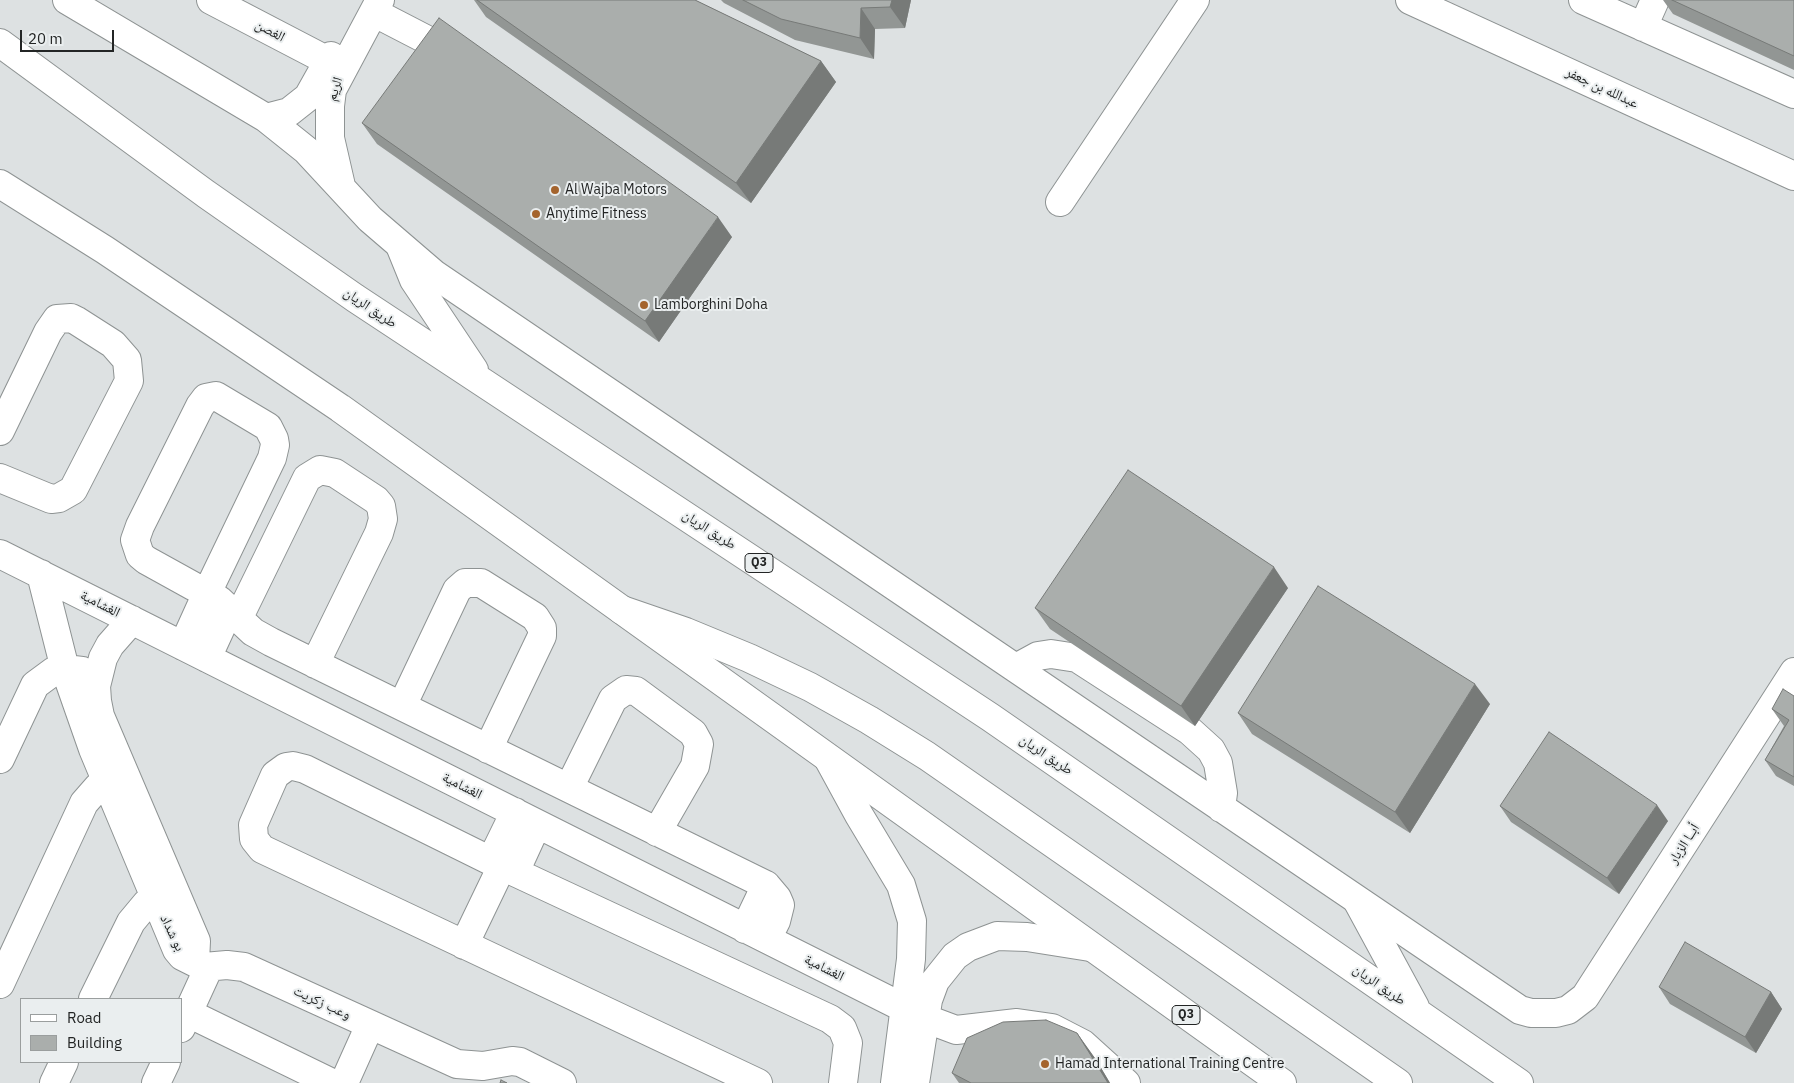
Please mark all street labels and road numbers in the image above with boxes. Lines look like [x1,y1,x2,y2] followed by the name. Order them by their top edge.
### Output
[252,16,288,46] street label: الغصن
[1563,64,1641,112] street label: عبدالله بن جعفر
[323,75,347,103] street label: الريم
[340,284,400,332] street label: طريق الريان
[679,506,739,554] street label: طريق الريان
[745,554,773,572] road number: Q3
[77,587,123,621] street label: الغشامية
[1016,731,1076,779] street label: طريق الريان
[439,769,485,803] street label: الغشامية
[1665,821,1703,867] street label: أبــا الزبار
[156,912,188,954] street label: بو شداد
[801,951,847,985] street label: الغشامية
[1349,961,1409,1009] street label: طريق الريان
[291,982,353,1024] street label: وعب زكريت
[1172,1006,1200,1024] road number: Q3

